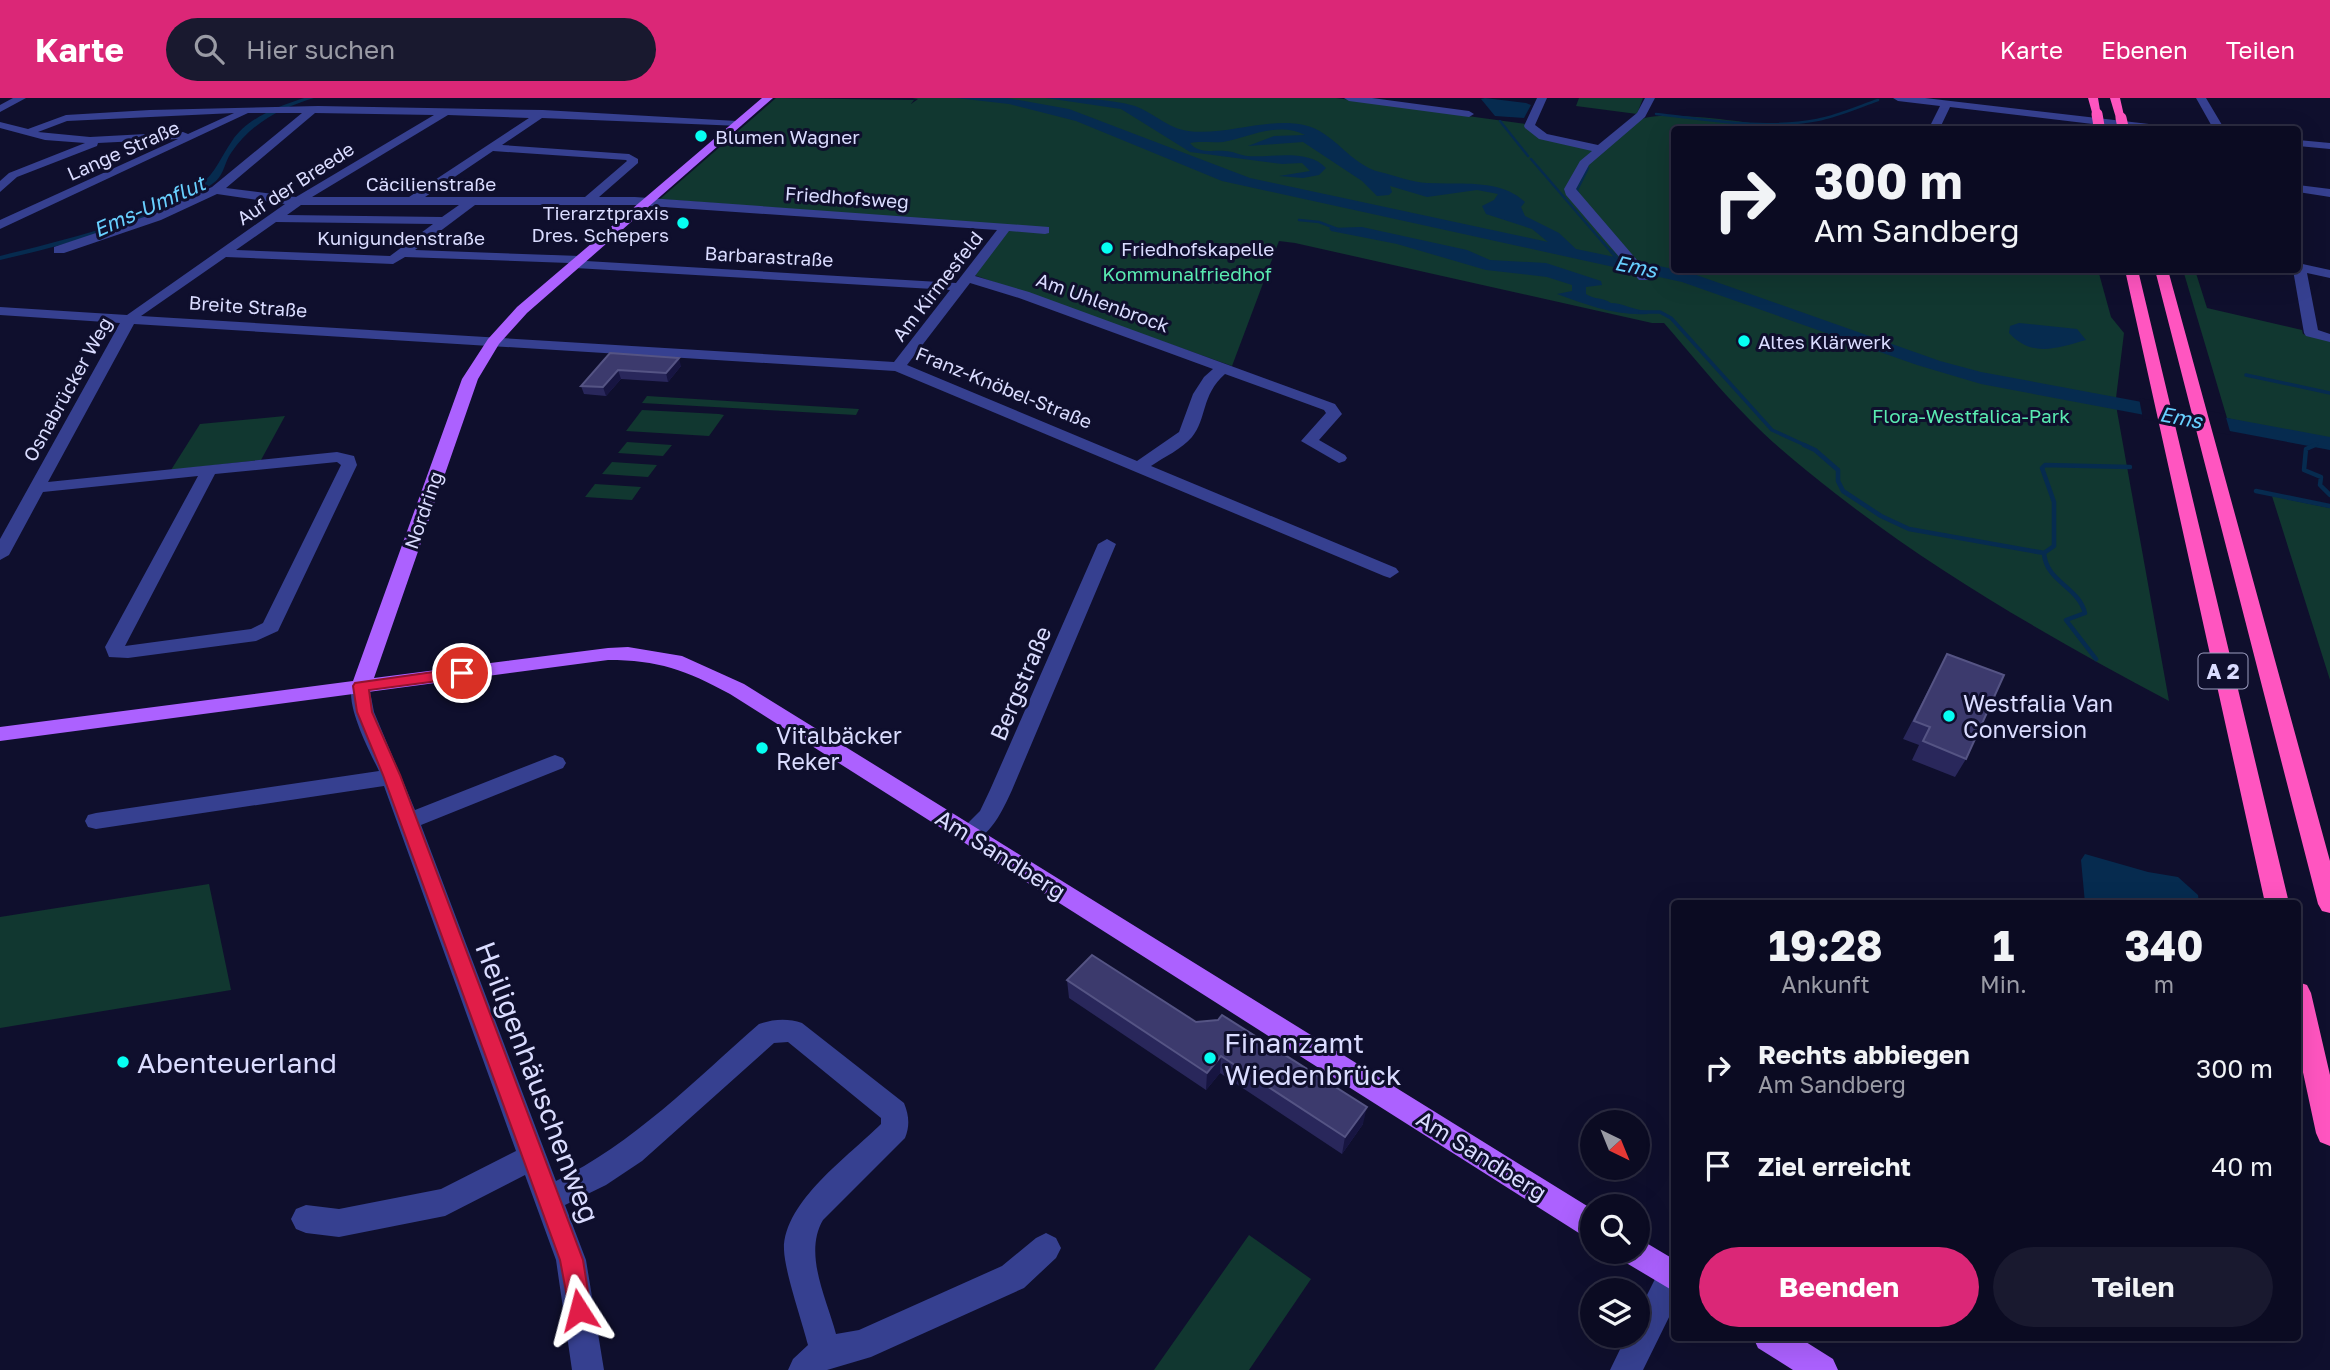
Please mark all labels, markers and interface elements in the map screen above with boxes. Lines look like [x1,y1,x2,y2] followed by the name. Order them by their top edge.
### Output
[166,18,656,81] search box
[35,30,124,69] text: Karte
[190,30,228,68] icon: search
[246,34,395,65] text: Hier suchen
[2000,35,2063,64] text: Karte
[2101,35,2188,64] text: Ebenen
[2226,35,2295,64] text: Teilen
[63,115,183,185] street label: Lange Straße
[715,125,860,148] place label: Blumen Wagner
[693,128,709,144] marker: Blumen Wagner
[232,137,358,229] street label: Auf der Breede
[1814,151,1963,210] text: 300 m
[1699,154,1790,245] icon: right
[89,169,211,242] water label: Ems-Umflut
[366,172,496,195] street label: Cäcilienstraße
[784,181,910,213] street label: Friedhofsweg
[532,201,669,246] place label: Tierarztpraxis Dres. Schepers
[1814,211,2020,249] text: Am Sandberg
[675,215,691,231] marker: Tierarztpraxis Dres. Schepers
[317,226,485,249] street label: Kunigundenstraße
[887,226,987,346] street label: Am Kirmesfeld
[1121,237,1274,260] place label: Friedhofskapelle
[1099,240,1115,256] marker: Friedhofskapelle
[704,241,834,271] street label: Barbarastraße
[1612,249,1660,283] water label: Ems
[1102,262,1272,285] park label: Kommunalfriedhof
[1033,267,1173,337] street label: Am Uhlenbrock
[188,290,308,322] street label: Breite Straße
[18,313,116,465] street label: Osnabrücker Weg
[1758,330,1892,353] place label: Altes Klärwerk
[1736,333,1752,349] marker: Altes Klärwerk
[912,341,1096,433] street label: Franz-Knöbel-Straße
[2158,400,2205,434] water label: Ems
[1872,404,2070,427] park label: Flora-Westfalica-Park
[399,468,447,552] street label: Nordring
[983,622,1057,744] street label: Bergstraße
[432,643,492,703] pin
[443,654,481,692] icon: arrive
[2198,654,2248,688] road number: A 2
[1963,689,2113,743] place label: Westfalia Van Conversion
[1941,708,1957,724] marker: Westfalia Van Conversion
[776,721,902,775] place label: Vitalbäcker Reker
[754,740,770,756] marker: Vitalbäcker Reker
[931,803,1071,905] street label: Am Sandberg
[1768,920,1883,970] text: 19:28
[1993,920,2014,970] text: 1
[2124,920,2204,970] text: 340
[469,937,607,1227] street label: Heiligenhäuschenweg
[1781,970,1870,998] text: Ankunft
[1980,970,2027,998] text: Min.
[2154,970,2174,998] text: m
[1224,1026,1402,1091] place label: Finanzamt Wiedenbrück
[1758,1039,1970,1070] text: Rechts abbiegen
[137,1046,337,1079] place label: Abenteuerland
[1699,1049,1737,1087] icon: right
[1202,1050,1218,1066] marker: Finanzamt Wiedenbrück
[2196,1053,2273,1084] text: 300 m
[115,1054,131,1070] marker: Abenteuerland
[1758,1070,1906,1098] text: Am Sandberg
[1412,1104,1552,1206] street label: Am Sandberg
[1580,1110,1650,1180] north arrow
[1580,1110,1650,1348] map controls
[1699,1147,1737,1185] icon: arrive
[1758,1151,1911,1182] text: Ziel erreicht
[2212,1151,2273,1182] text: 40 m
[1580,1194,1650,1264] button: search
[1699,1247,1979,1327] button: Beenden
[1993,1247,2273,1327] button: Teilen
[542,1273,616,1347] position arrow
[1580,1278,1650,1348] button: layers

